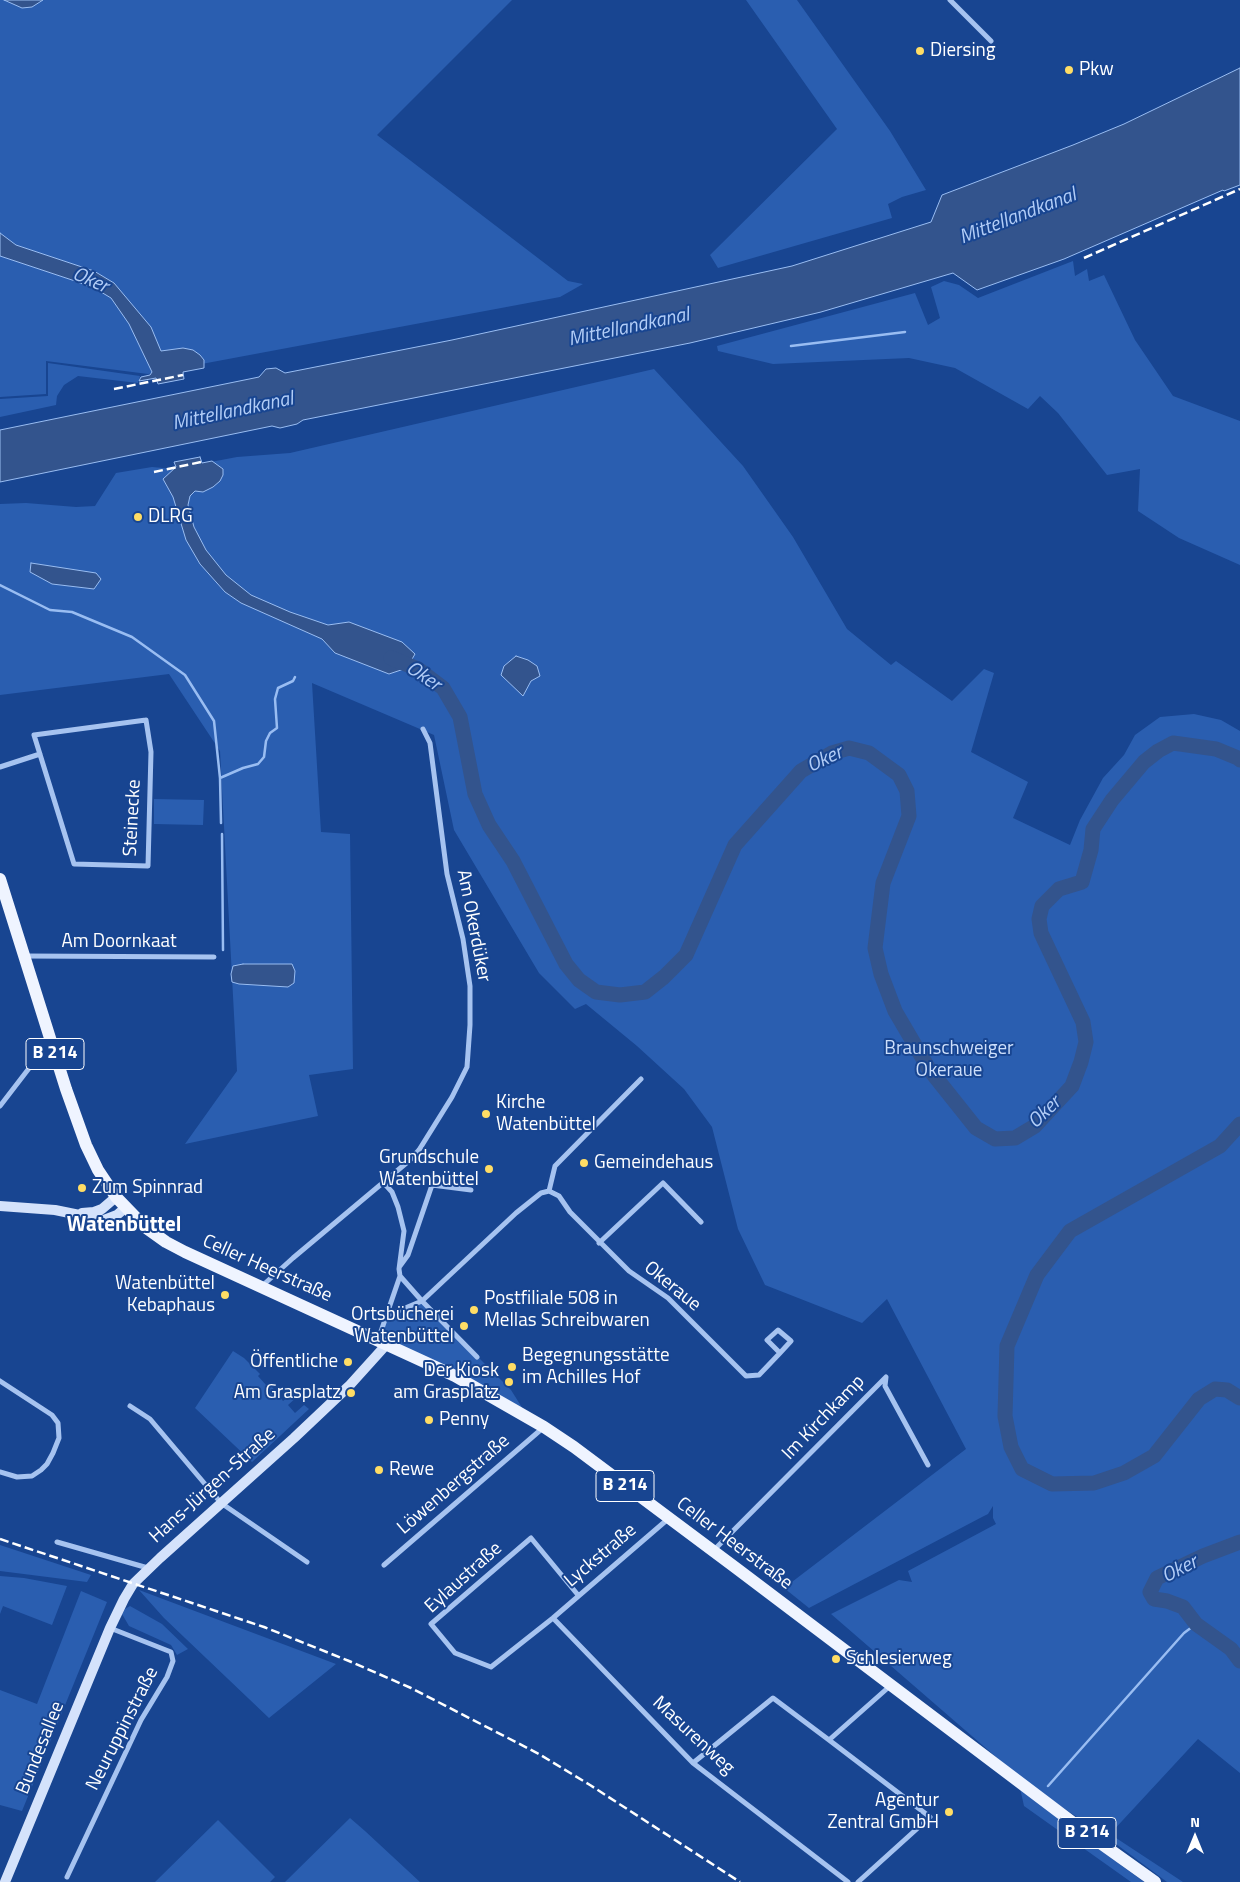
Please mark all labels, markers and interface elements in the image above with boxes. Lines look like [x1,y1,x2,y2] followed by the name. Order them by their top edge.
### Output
[930,40,996,62] place label: Diersing
[914,45,926,57] marker: Diersing
[1079,59,1114,81] place label: Pkw
[1063,64,1075,76] marker: Pkw
[956,184,1080,250] water label: Mittellandkanal
[68,263,112,299] water label: Oker
[566,303,692,353] water label: Mittellandkanal
[170,387,296,437] water label: Mittellandkanal
[148,506,193,528] place label: DLRG
[132,511,144,523] marker: DLRG
[401,657,445,697] water label: Oker
[803,741,847,779] water label: Oker
[120,779,146,857] street label: Steinecke
[451,868,495,984] street label: Am Okerdüker
[61,931,177,953] street label: Am Doornkaat
[26,1038,84,1070] road number: B 214
[884,1038,1014,1082] park label: Braunschweiger Okeraue
[496,1092,596,1136] place label: Kirche Watenbüttel
[1023,1092,1067,1134] water label: Oker
[480,1108,492,1120] marker: Kirche Watenbüttel
[379,1147,479,1191] place label: Grundschule Watenbüttel
[594,1152,713,1174] place label: Gemeindehaus
[578,1157,590,1169] marker: Gemeindehaus
[483,1163,495,1175] marker: Grundschule Watenbüttel
[92,1177,203,1199] place label: Zum Spinnrad
[76,1182,88,1194] marker: Zum Spinnrad
[67,1213,181,1239] district label: Watenbüttel
[199,1230,335,1308] street label: Celler Heerstraße
[639,1257,705,1317] street label: Okeraue
[115,1273,215,1317] place label: Watenbüttel Kebaphaus
[484,1288,650,1332] place label: Postfiliale 508 in Mellas Schreibwaren
[219,1289,231,1301] marker: Watenbüttel Kebaphaus
[351,1304,454,1348] place label: Ortsbücherei Watenbüttel
[468,1304,480,1316] marker: Postfiliale 508 in Mellas Schreibwaren
[458,1320,470,1332] marker: Ortsbücherei Watenbüttel
[522,1345,669,1389] place label: Begegnungsstätte im Achilles Hof
[250,1351,338,1373] place label: Öffentliche
[342,1356,354,1368] marker: Öffentliche
[394,1360,499,1404] place label: Der Kiosk am Grasplatz
[506,1361,518,1373] marker: Begegnungsstätte im Achilles Hof
[778,1371,870,1465] street label: Im Kirchkamp
[503,1376,515,1388] marker: Der Kiosk am Grasplatz
[234,1382,341,1404] place label: Am Grasplatz
[345,1387,357,1399] marker: Am Grasplatz
[439,1409,489,1431] place label: Penny
[423,1414,435,1426] marker: Penny
[145,1423,281,1549] street label: Hans-Jürgen-Straße
[393,1430,515,1540] street label: Löwenbergstraße
[389,1459,434,1481] place label: Rewe
[373,1464,385,1476] marker: Rewe
[596,1470,654,1502] road number: B 214
[671,1493,797,1595] street label: Celler Heerstraße
[560,1519,642,1593] street label: Lyckstraße
[421,1538,507,1618] street label: Eylaustraße
[1158,1551,1202,1589] water label: Oker
[846,1648,952,1670] place label: Schlesierweg
[830,1653,842,1665] marker: Schlesierweg
[82,1663,164,1795] street label: Neuruppinstraße
[647,1692,739,1780] street label: Masurenweg
[12,1698,70,1798] street label: Bundesallee
[828,1790,939,1834] place label: Agentur Zentral GmbH
[943,1806,955,1818] marker: Agentur Zentral GmbH
[1190,1811,1200,1832] text: N
[1170,1812,1220,1862] north arrow
[1058,1818,1116,1849] road number: B 214

